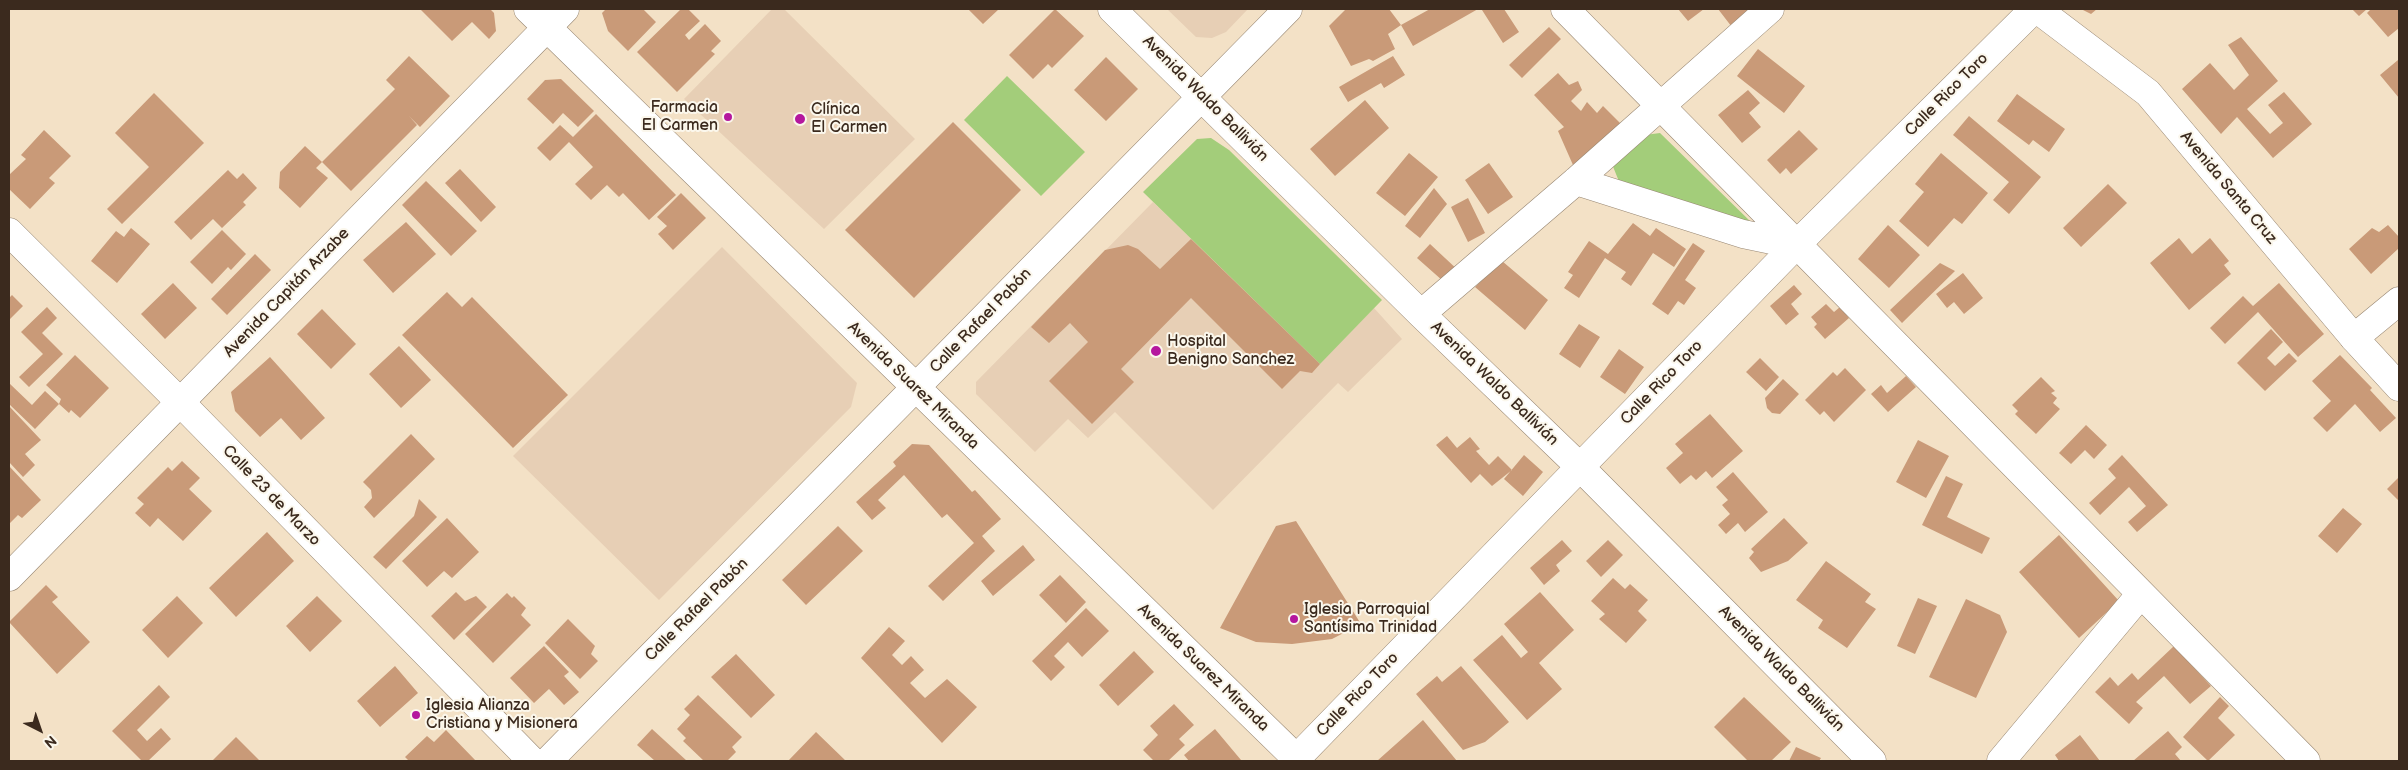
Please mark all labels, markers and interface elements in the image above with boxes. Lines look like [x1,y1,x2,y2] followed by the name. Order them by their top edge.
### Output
[1138,32,1272,166] street label: Avenida Waldo Ballivián
[1901,49,1993,141] street label: Calle Rico Toro
[642,98,718,136] place label: Farmacia El Carmen
[811,100,887,138] place label: Clínica El Carmen
[722,111,734,123] marker: Farmacia El Carmen
[793,112,807,126] marker: Clínica El Carmen
[2175,128,2281,248] street label: Avenida Santa Cruz
[220,224,354,362] street label: Avenida Capitán Arzabe
[926,265,1036,377] street label: Calle Rafael Pabón
[843,318,983,454] street label: Avenida Suarez Miranda
[1426,318,1562,450] street label: Avenida Waldo Ballivián
[1167,332,1294,370] place label: Hospital Benigno Sanchez
[1617,337,1707,429] street label: Calle Rico Toro
[1149,344,1163,358] marker: Hospital Benigno Sanchez
[218,442,324,550] street label: Calle 23 de Marzo
[641,554,753,666] street label: Calle Rafael Pabón
[1133,600,1273,736] street label: Avenida Suarez Miranda
[1304,600,1437,638] place label: Iglesia Parroquial Santísima Trinidad
[1714,602,1848,736] street label: Avenida Waldo Ballivián
[1288,613,1300,625] marker: Iglesia Parroquial Santísima Trinidad
[1313,649,1403,741] street label: Calle Rico Toro
[426,696,578,734] place label: Iglesia Alianza Cristiana y Misionera
[15,705,65,755] north arrow
[410,709,422,721] marker: Iglesia Alianza Cristiana y Misionera
[41,732,60,752] text: N

